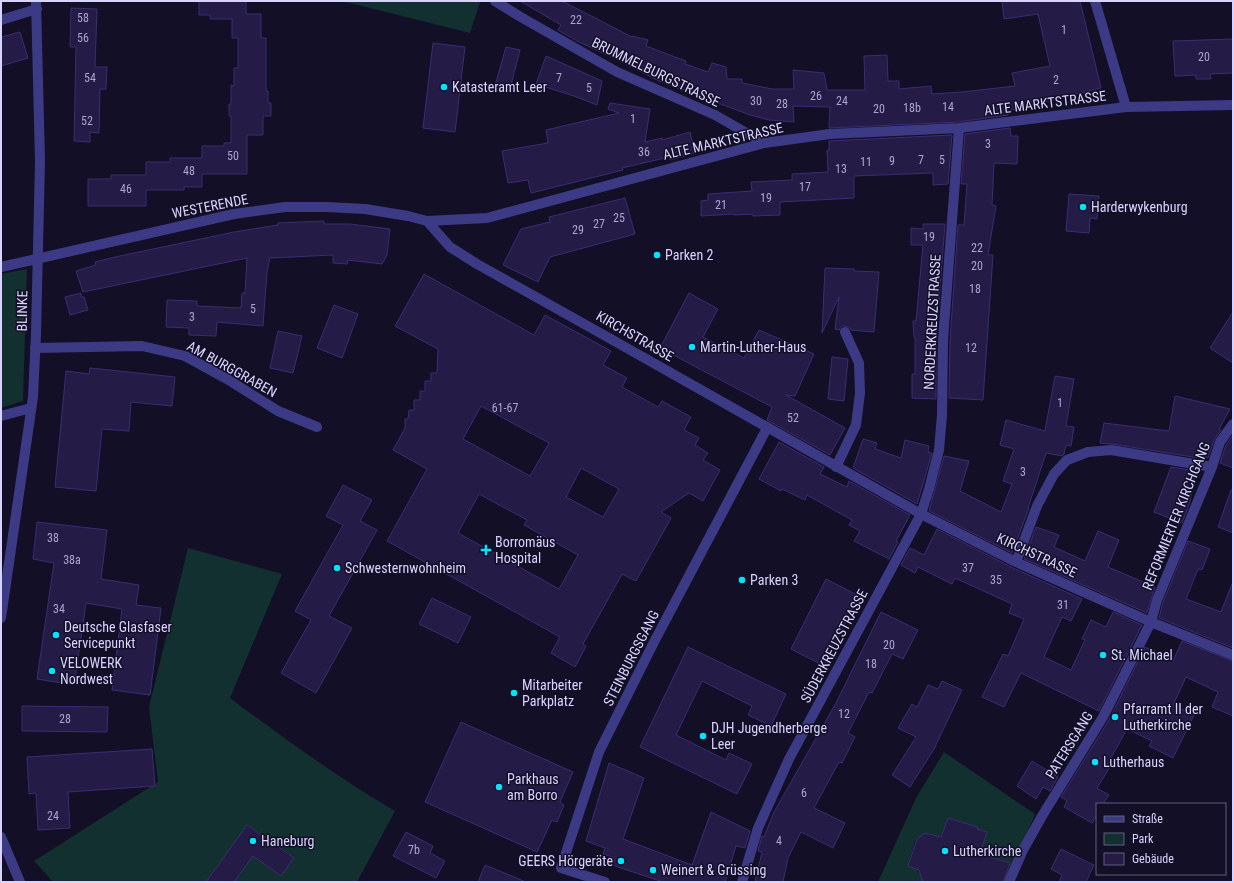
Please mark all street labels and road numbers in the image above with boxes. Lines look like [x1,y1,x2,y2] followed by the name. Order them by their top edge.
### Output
[589,34,723,110] street label: BRUMMELBURGSTRASSE
[983,88,1107,118] street label: ALTE MARKTSTRASSE
[661,119,785,163] street label: ALTE MARKTSTRASSE
[171,191,249,221] street label: WESTERENDE
[920,254,944,390] street label: NORDERKREUZSTRASSE
[14,290,30,332] street label: BLINKE
[593,307,677,365] street label: KIRCHSTRASSE
[184,338,280,400] street label: AM BURGGRABEN
[1139,440,1213,592] street label: REFORMIERTER KIRCHGANG
[994,529,1080,581] street label: KIRCHSTRASSE
[797,586,871,705] street label: SÜDERKREUZSTRASSE
[600,607,662,709] street label: STEINBURGSGANG
[1042,708,1096,782] street label: PATERSGANG

